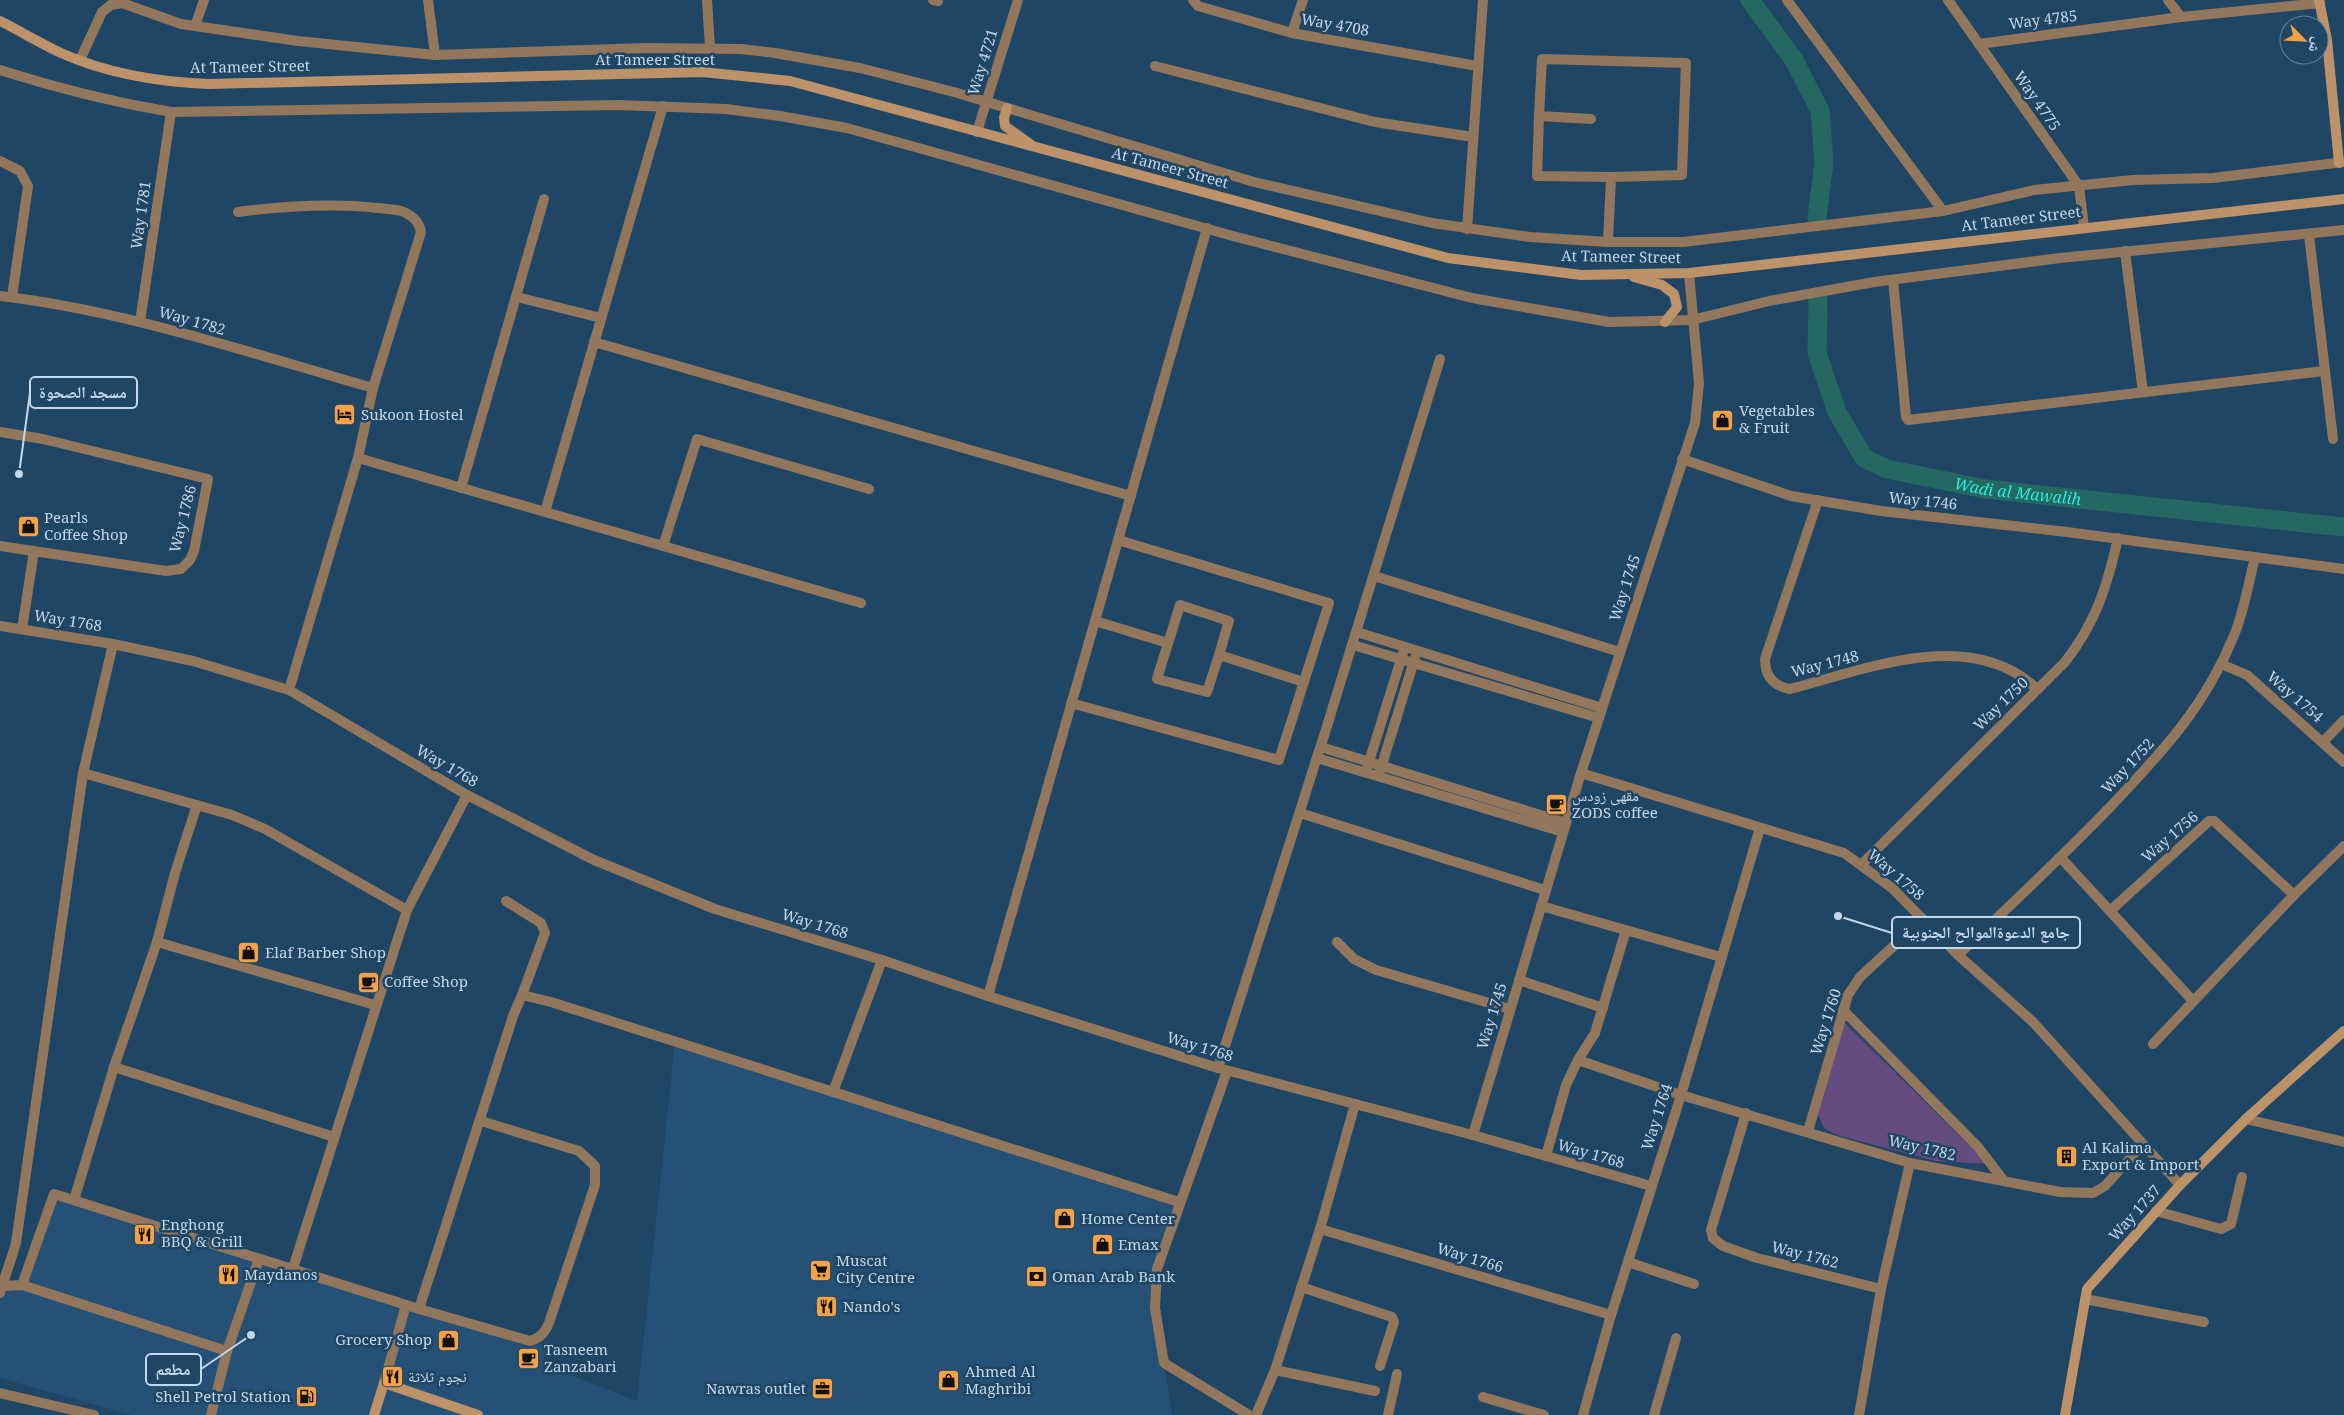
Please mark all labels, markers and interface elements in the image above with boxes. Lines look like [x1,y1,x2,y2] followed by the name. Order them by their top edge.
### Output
[2008,5,2078,33] street label: Way 4785
[1300,8,1371,40] street label: Way 4708
[2279,15,2329,65] north arrow
[962,26,1002,97] street label: Way 4721
[2305,35,2328,56] text: ش
[595,49,715,69] street label: At Tameer Street
[190,55,310,77] street label: At Tameer Street
[2010,67,2066,134] street label: Way 4775
[1110,142,1231,192] street label: At Tameer Street
[125,179,155,250] street label: Way 1781
[1960,201,2082,235] street label: At Tameer Street
[1561,245,1681,267] street label: At Tameer Street
[156,301,228,339] street label: Way 1782
[30,377,137,408] callout: مسجد الصحوة
[39,381,127,403] text: مسجد الصحوة
[1739,400,1815,437] place label: Vegetables & Fruit
[333,403,357,427] hotel icon: Sukoon Hostel
[361,404,464,424] place label: Sukoon Hostel
[1711,408,1735,432] shop icon: Vegetables & Fruit
[1952,472,2083,510] water label: Wadi al Mawalih
[164,483,200,555] street label: Way 1786
[1888,486,1958,514] street label: Way 1746
[44,507,128,544] place label: Pearls Coffee Shop
[16,515,40,539] shop icon: Pearls Coffee Shop
[1604,552,1644,623] street label: Way 1745
[33,605,104,635] street label: Way 1768
[1789,645,1861,681] street label: Way 1748
[2263,666,2329,727] street label: Way 1754
[1969,672,2032,734] street label: Way 1750
[2097,733,2158,797] street label: Way 1752
[413,739,482,791] street label: Way 1768
[1572,785,1658,822] place label: مقهى زودس ZODS coffee
[1544,793,1568,817] cafe icon: مقهى زودس ZODS coffee
[2137,806,2202,866] street label: Way 1756
[1864,844,1929,904] street label: Way 1758
[780,903,851,943] street label: Way 1768
[1892,917,2080,948] callout: جامع الدعوةالموالح الجنوبية
[1902,921,2070,943] text: جامع الدعوةالموالح الجنوبية
[237,941,261,965] shop icon: Elaf Barber Shop
[265,942,386,962] place label: Elaf Barber Shop
[356,970,380,994] cafe icon: Coffee Shop
[384,971,468,991] place label: Coffee Shop
[1471,980,1511,1051] street label: Way 1745
[1805,986,1845,1057] street label: Way 1760
[1165,1026,1236,1066] street label: Way 1768
[1636,1080,1676,1152] street label: Way 1764
[1886,1130,1958,1164] street label: Way 1782
[1555,1134,1627,1172] street label: Way 1768
[2082,1137,2199,1174] place label: Al Kalima Export & Import
[2054,1145,2078,1169] building icon: Al Kalima Export & Import
[2104,1180,2165,1245] street label: Way 1737
[1053,1207,1077,1231] shop icon: Home Center
[1081,1208,1175,1228] place label: Home Center
[161,1214,243,1251] place label: Enghong BBQ & Grill
[133,1222,157,1246] restaurant icon: Enghong BBQ & Grill
[1090,1233,1114,1257] shop icon: Emax
[1118,1234,1159,1254] place label: Emax
[1769,1236,1841,1272] street label: Way 1762
[1435,1237,1506,1277] street label: Way 1766
[836,1250,915,1287] place label: Muscat City Centre
[808,1258,832,1282] supermarket icon: Muscat City Centre
[216,1263,240,1287] restaurant icon: Maydanos
[244,1264,318,1284] place label: Maydanos
[1024,1265,1048,1289] bank icon: Oman Arab Bank
[1052,1266,1175,1286] place label: Oman Arab Bank
[815,1295,839,1319] restaurant icon: Nando's
[843,1296,901,1316] place label: Nando's
[436,1328,460,1352] shop icon: Grocery Shop
[335,1329,432,1349] place label: Grocery Shop
[544,1339,617,1376] place label: Tasneem Zanzabari
[516,1347,540,1371] cafe icon: Tasneem Zanzabari
[146,1354,201,1385] callout: مطعم
[156,1358,190,1381] text: مطعم
[965,1361,1036,1398] place label: Ahmed Al Maghribi
[380,1365,404,1389] restaurant icon: نجوم ثلاثة
[408,1366,467,1387] place label: نجوم ثلاثة
[937,1369,961,1393] shop icon: Ahmed Al Maghribi
[810,1377,834,1401] office icon: Nawras outlet
[706,1378,806,1398] place label: Nawras outlet
[295,1385,319,1409] fuel station icon: Shell Petrol Station
[155,1386,291,1406] place label: Shell Petrol Station

